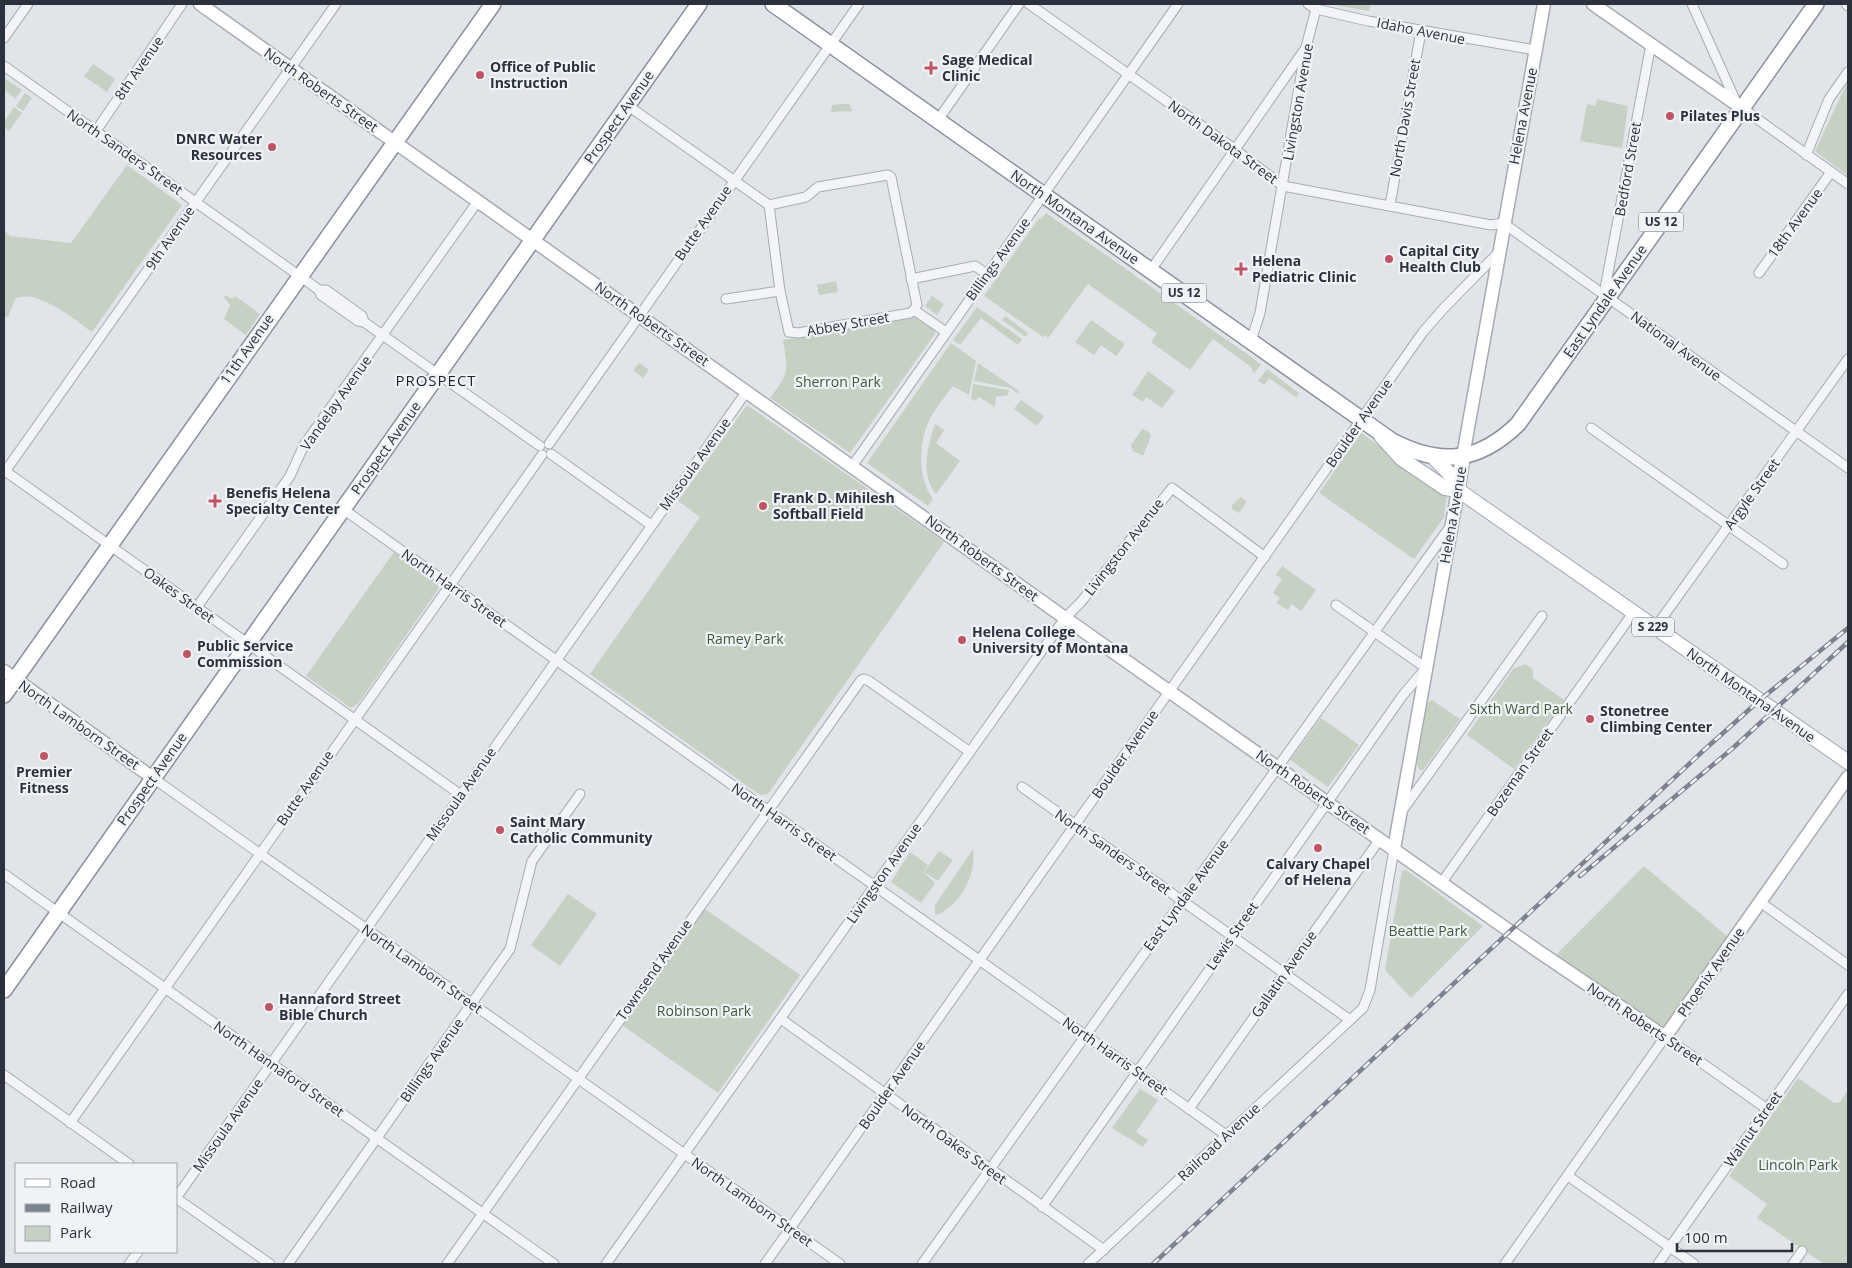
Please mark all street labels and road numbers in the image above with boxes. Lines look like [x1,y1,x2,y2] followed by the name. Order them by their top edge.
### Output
[1375,13,1467,48] street label: Idaho Avenue
[110,32,168,103] street label: 8th Avenue
[1278,42,1317,162] street label: Livingston Avenue
[260,43,382,136] street label: North Roberts Street
[1385,57,1424,179] street label: North Davis Street
[579,66,658,167] street label: Prospect Avenue
[1504,66,1541,166] street label: Helena Avenue
[1165,95,1282,188] street label: North Dakota Street
[64,104,187,199] street label: North Sanders Street
[1610,120,1645,218] street label: Bedford Street
[1007,165,1144,268] street label: North Montana Avenue
[670,181,736,264] street label: Butte Avenue
[1763,184,1826,261] street label: 18th Avenue
[141,202,199,273] street label: 9th Avenue
[1638,212,1684,232] road number: US 12
[961,213,1034,304] street label: Billings Avenue
[1558,240,1651,361] street label: East Lyndale Avenue
[591,277,713,370] street label: North Roberts Street
[1162,284,1206,302] road number: US 12
[1627,306,1725,385] street label: National Avenue
[805,307,891,340] street label: Abbey Street
[215,310,278,388] street label: 11th Avenue
[296,351,376,454] street label: Vandelay Avenue
[1321,375,1396,471] street label: Boulder Avenue
[346,397,425,498] street label: Prospect Avenue
[655,413,735,514] street label: Missoula Avenue
[1719,454,1784,533] street label: Argyle Street
[1435,465,1470,565] street label: Helena Avenue
[1080,494,1168,599] street label: Livingston Avenue
[922,510,1043,605] street label: North Roberts Street
[398,544,511,631] street label: North Harris Street
[140,562,219,627] street label: Oakes Street
[1632,618,1674,636] road number: S 229
[1683,643,1820,746] street label: North Montana Avenue
[15,676,144,774] street label: North Lamborn Street
[1087,706,1162,802] street label: Boulder Avenue
[1482,724,1557,820] street label: Bozeman Street
[112,728,191,829] street label: Prospect Avenue
[421,743,500,844] street label: Missoula Avenue
[1252,745,1374,838] street label: North Roberts Street
[272,746,338,829] street label: Butte Avenue
[728,778,841,865] street label: North Harris Street
[1052,804,1175,899] street label: North Sanders Street
[842,819,925,927] street label: Livingston Avenue
[1139,835,1233,954] street label: East Lyndale Avenue
[1201,898,1262,974] street label: Lewis Street
[611,915,696,1024] street label: Townsend Avenue
[358,920,487,1018] street label: North Lamborn Street
[1673,923,1749,1020] street label: Phoenix Avenue
[1246,926,1321,1021] street label: Gallatin Avenue
[1584,978,1707,1069] street label: North Roberts Street
[1059,1012,1172,1099] street label: North Harris Street
[396,1014,468,1105] street label: Billings Avenue
[210,1016,348,1121] street label: North Hannaford Street
[854,1037,929,1133] street label: Boulder Avenue
[188,1074,267,1175] street label: Missoula Avenue
[1719,1087,1786,1171] street label: Walnut Street
[1173,1098,1264,1185] street label: Railroad Avenue
[898,1099,1011,1188] street label: North Oakes Street
[688,1153,817,1251] street label: North Lamborn Street

